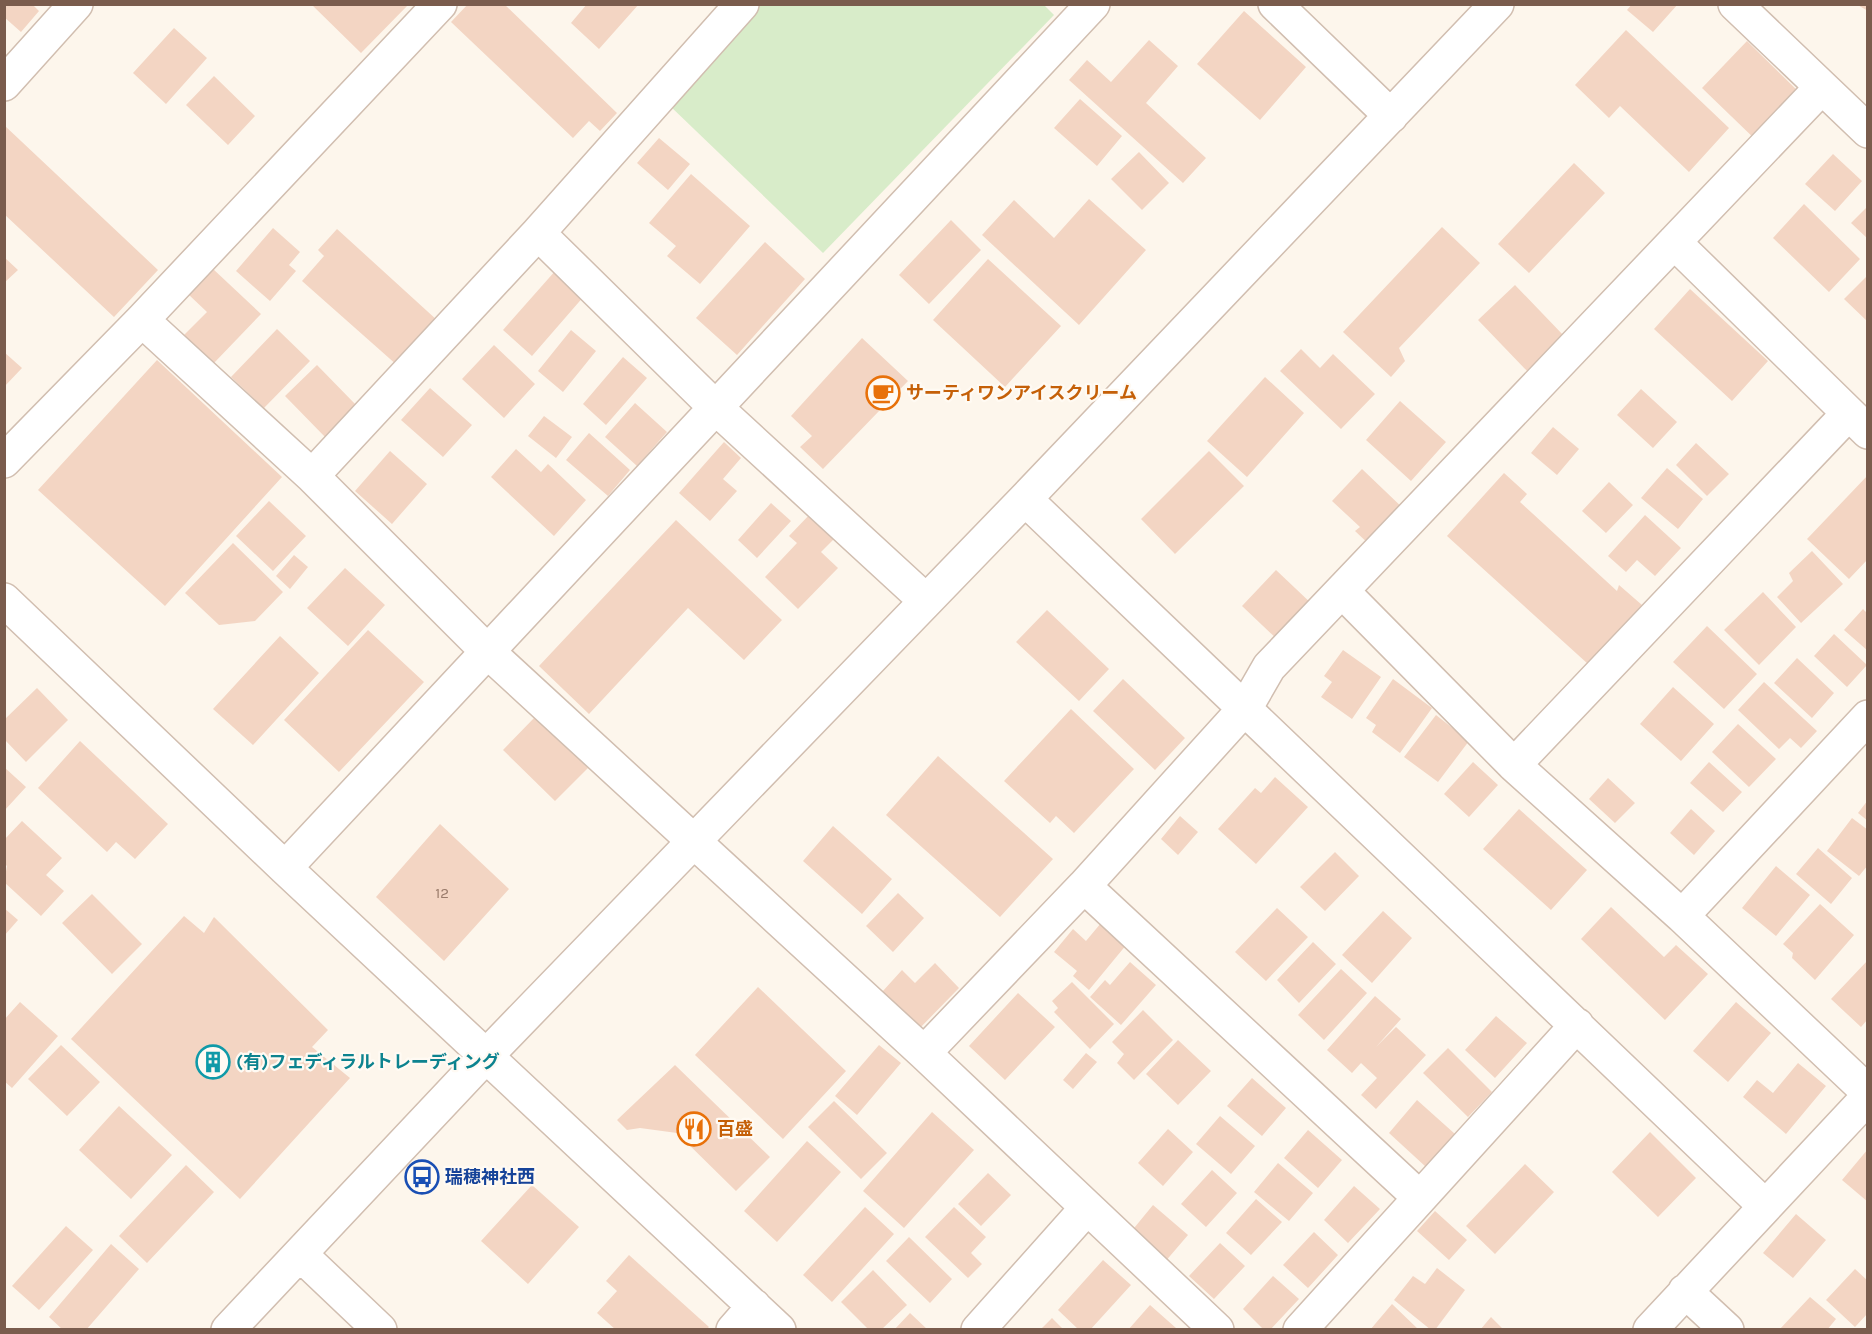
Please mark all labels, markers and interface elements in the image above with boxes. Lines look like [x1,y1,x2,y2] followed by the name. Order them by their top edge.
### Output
[865,375,901,411] cafe icon: サーティワンアイスクリーム
[906,382,1137,404] place label: サーティワンアイスクリーム
[435,884,449,902] house number: 12
[195,1044,231,1080] building icon: (有)フェディラルトレーディング
[236,1051,500,1073] place label: (有)フェディラルトレーディング
[676,1111,712,1147] restaurant icon: 百盛
[717,1118,753,1140] place label: 百盛
[404,1159,440,1195] bus stop icon: 瑞穂神社西
[445,1166,535,1188] place label: 瑞穂神社西

